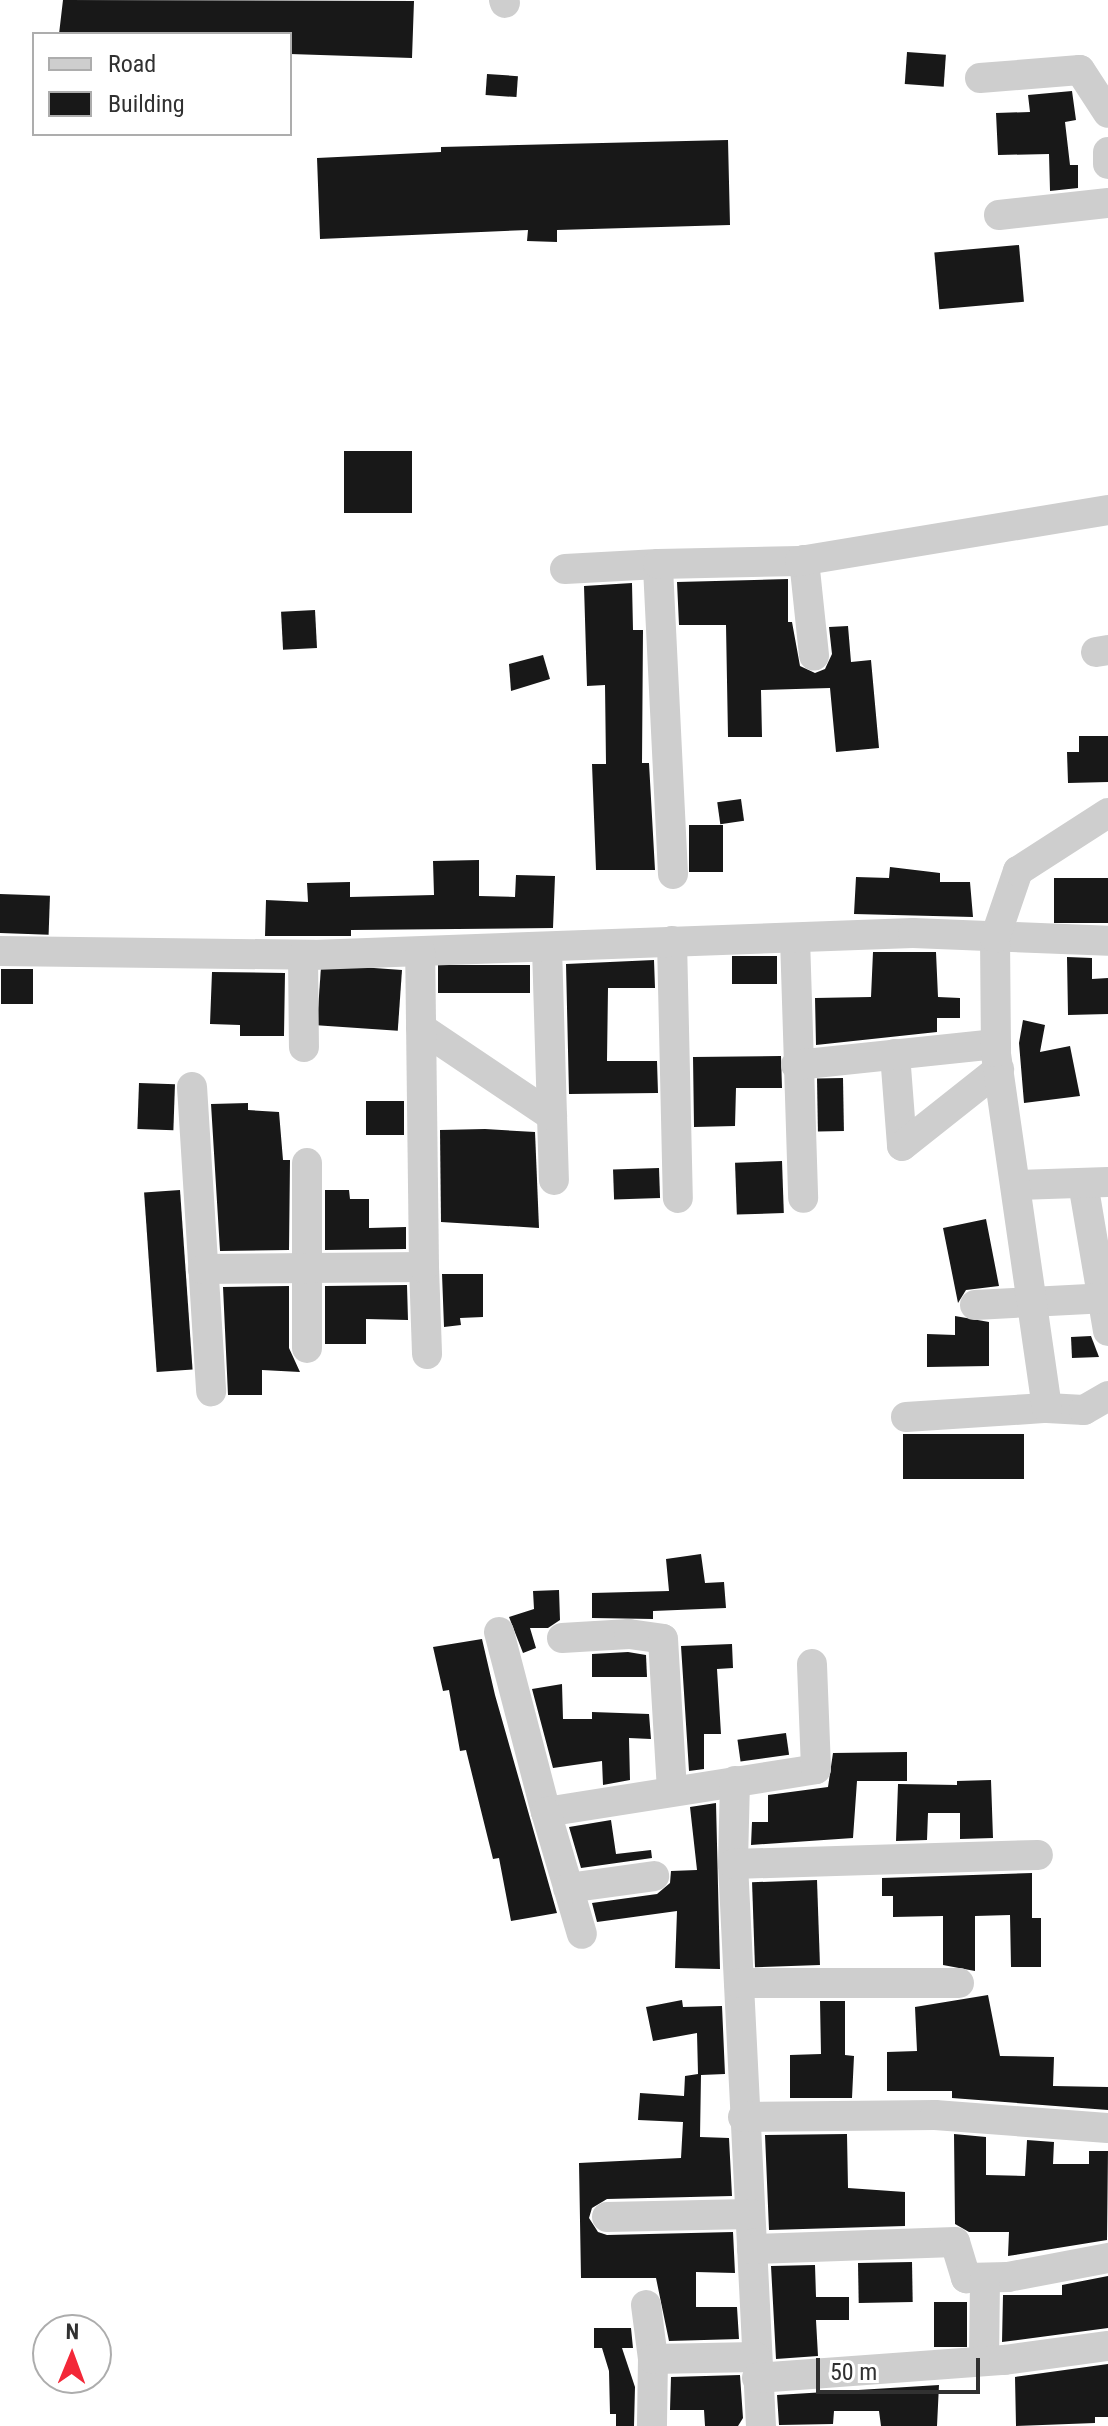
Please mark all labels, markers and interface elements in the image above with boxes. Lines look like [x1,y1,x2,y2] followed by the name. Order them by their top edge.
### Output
[32,32,292,136] legend
[108,50,156,78] text: Road
[108,90,185,118] text: Building
[32,2314,112,2394] north arrow
[65,2319,79,2344] text: N
[820,2342,984,2392] scale bar
[830,2358,877,2386] text: 50 m

